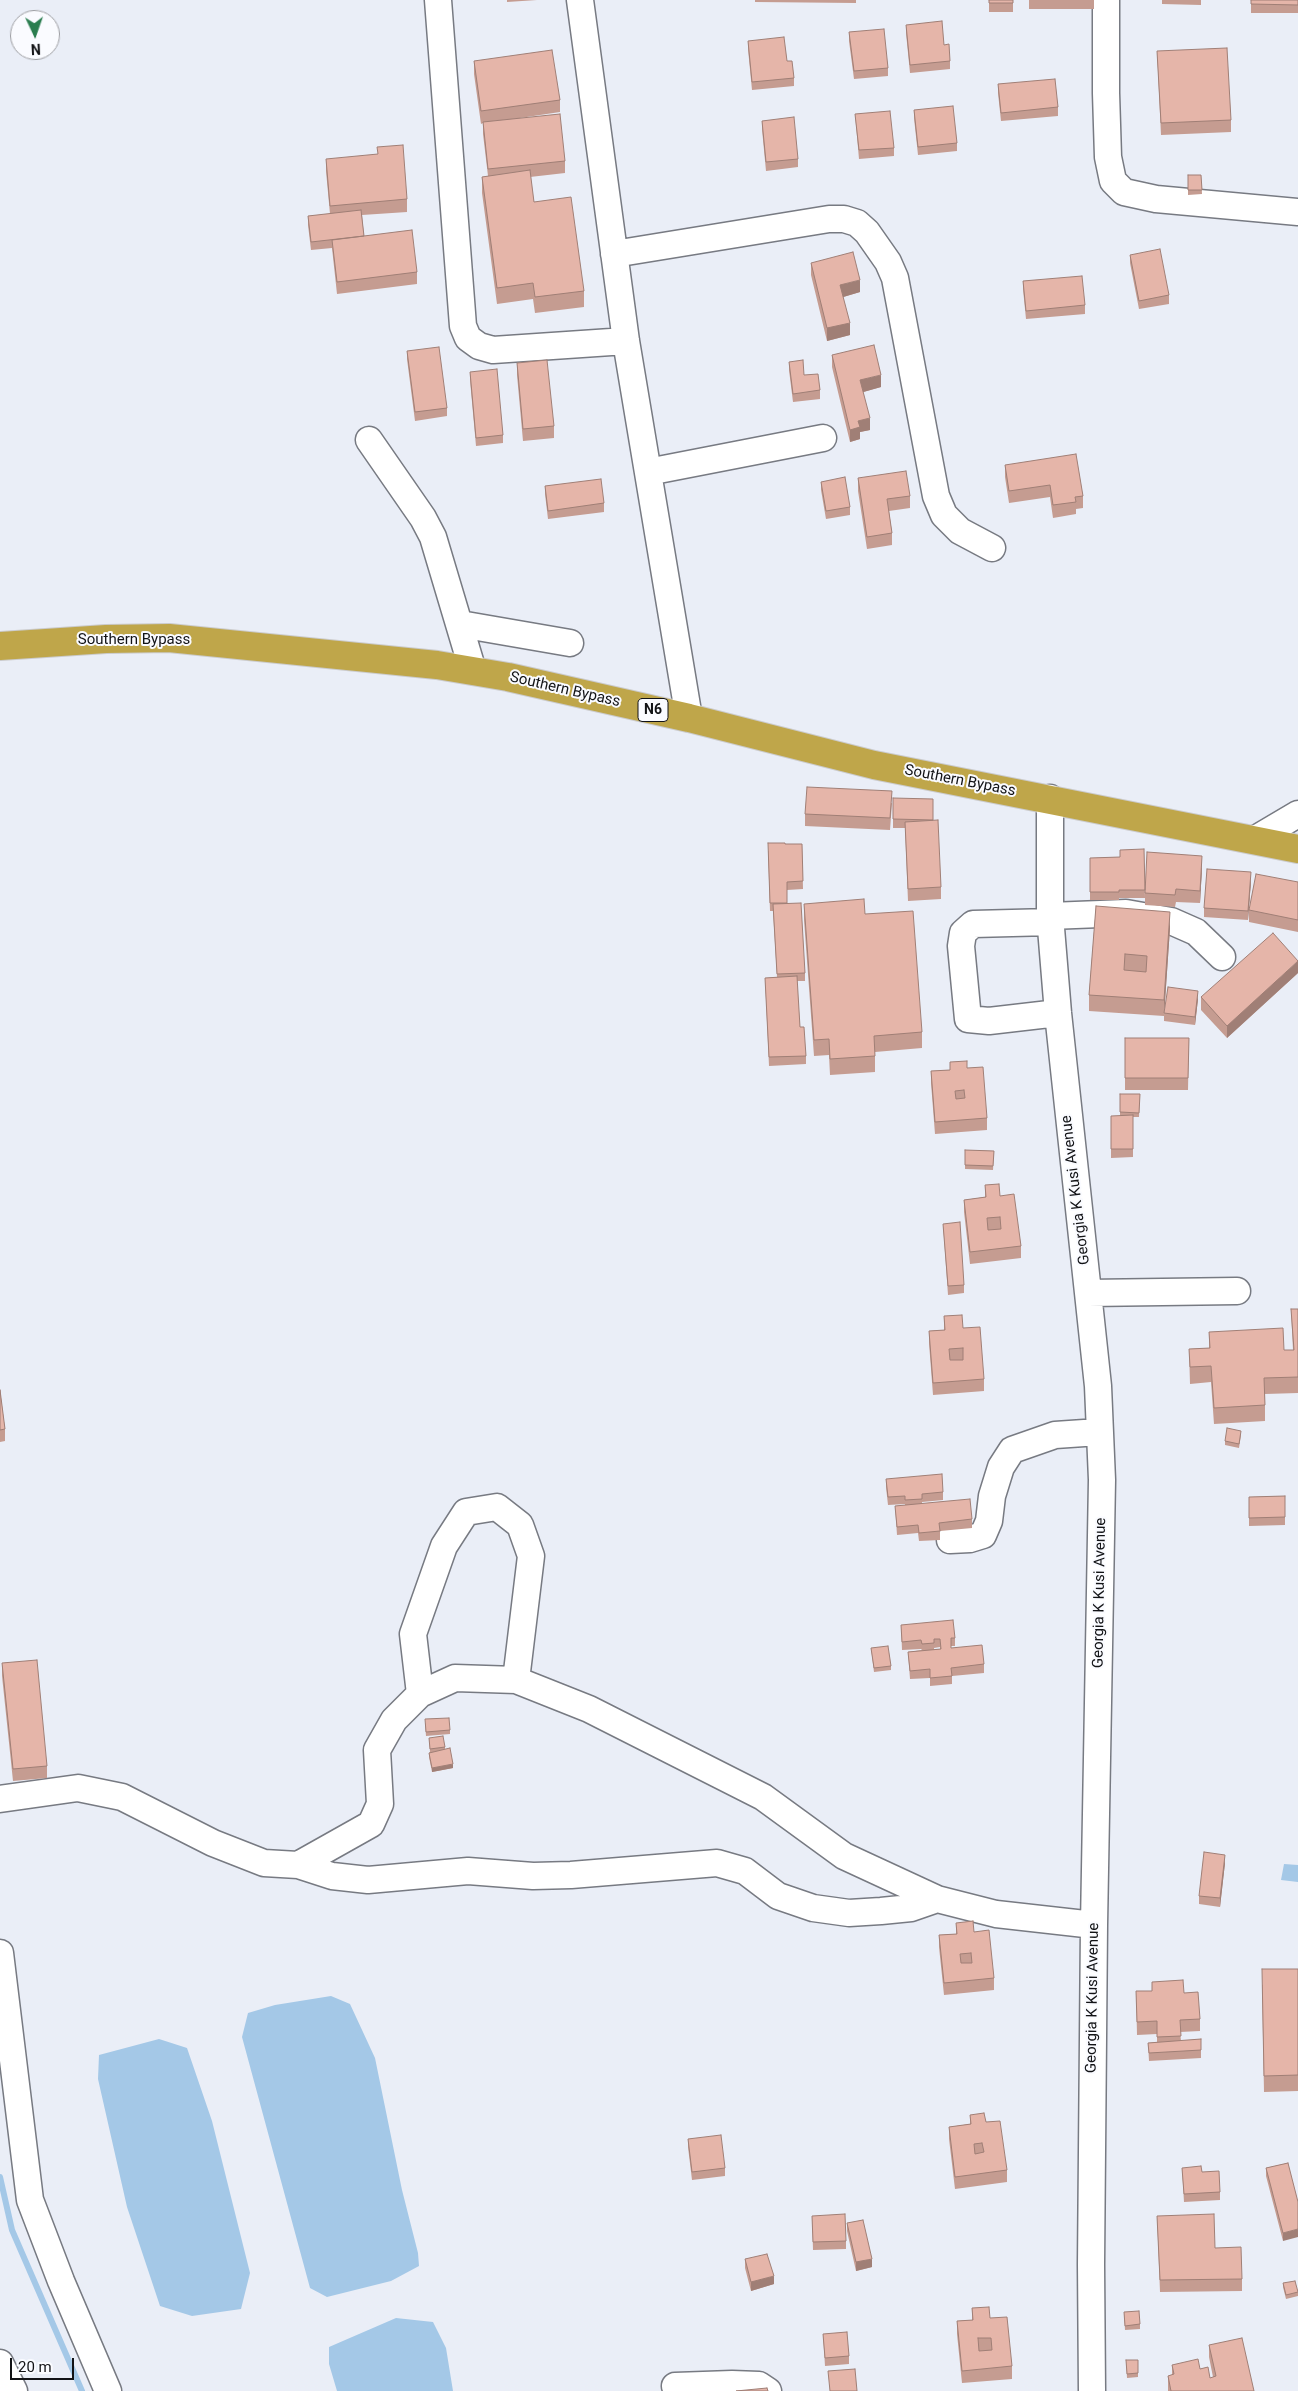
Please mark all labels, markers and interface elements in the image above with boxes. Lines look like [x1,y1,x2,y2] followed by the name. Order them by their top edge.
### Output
[10,10,60,60] north arrow
[30,41,41,57] text: N
[78,631,190,649] street label: Southern Bypass
[508,669,622,711] street label: Southern Bypass
[638,698,668,722] road number: N6
[903,761,1017,801] street label: Southern Bypass
[1058,1114,1094,1266] street label: Georgia K Kusi Avenue
[1090,1518,1110,1668] street label: Georgia K Kusi Avenue
[1083,1923,1103,2073] street label: Georgia K Kusi Avenue
[12,2348,76,2380] scale bar
[18,2358,52,2376] text: 20 m

